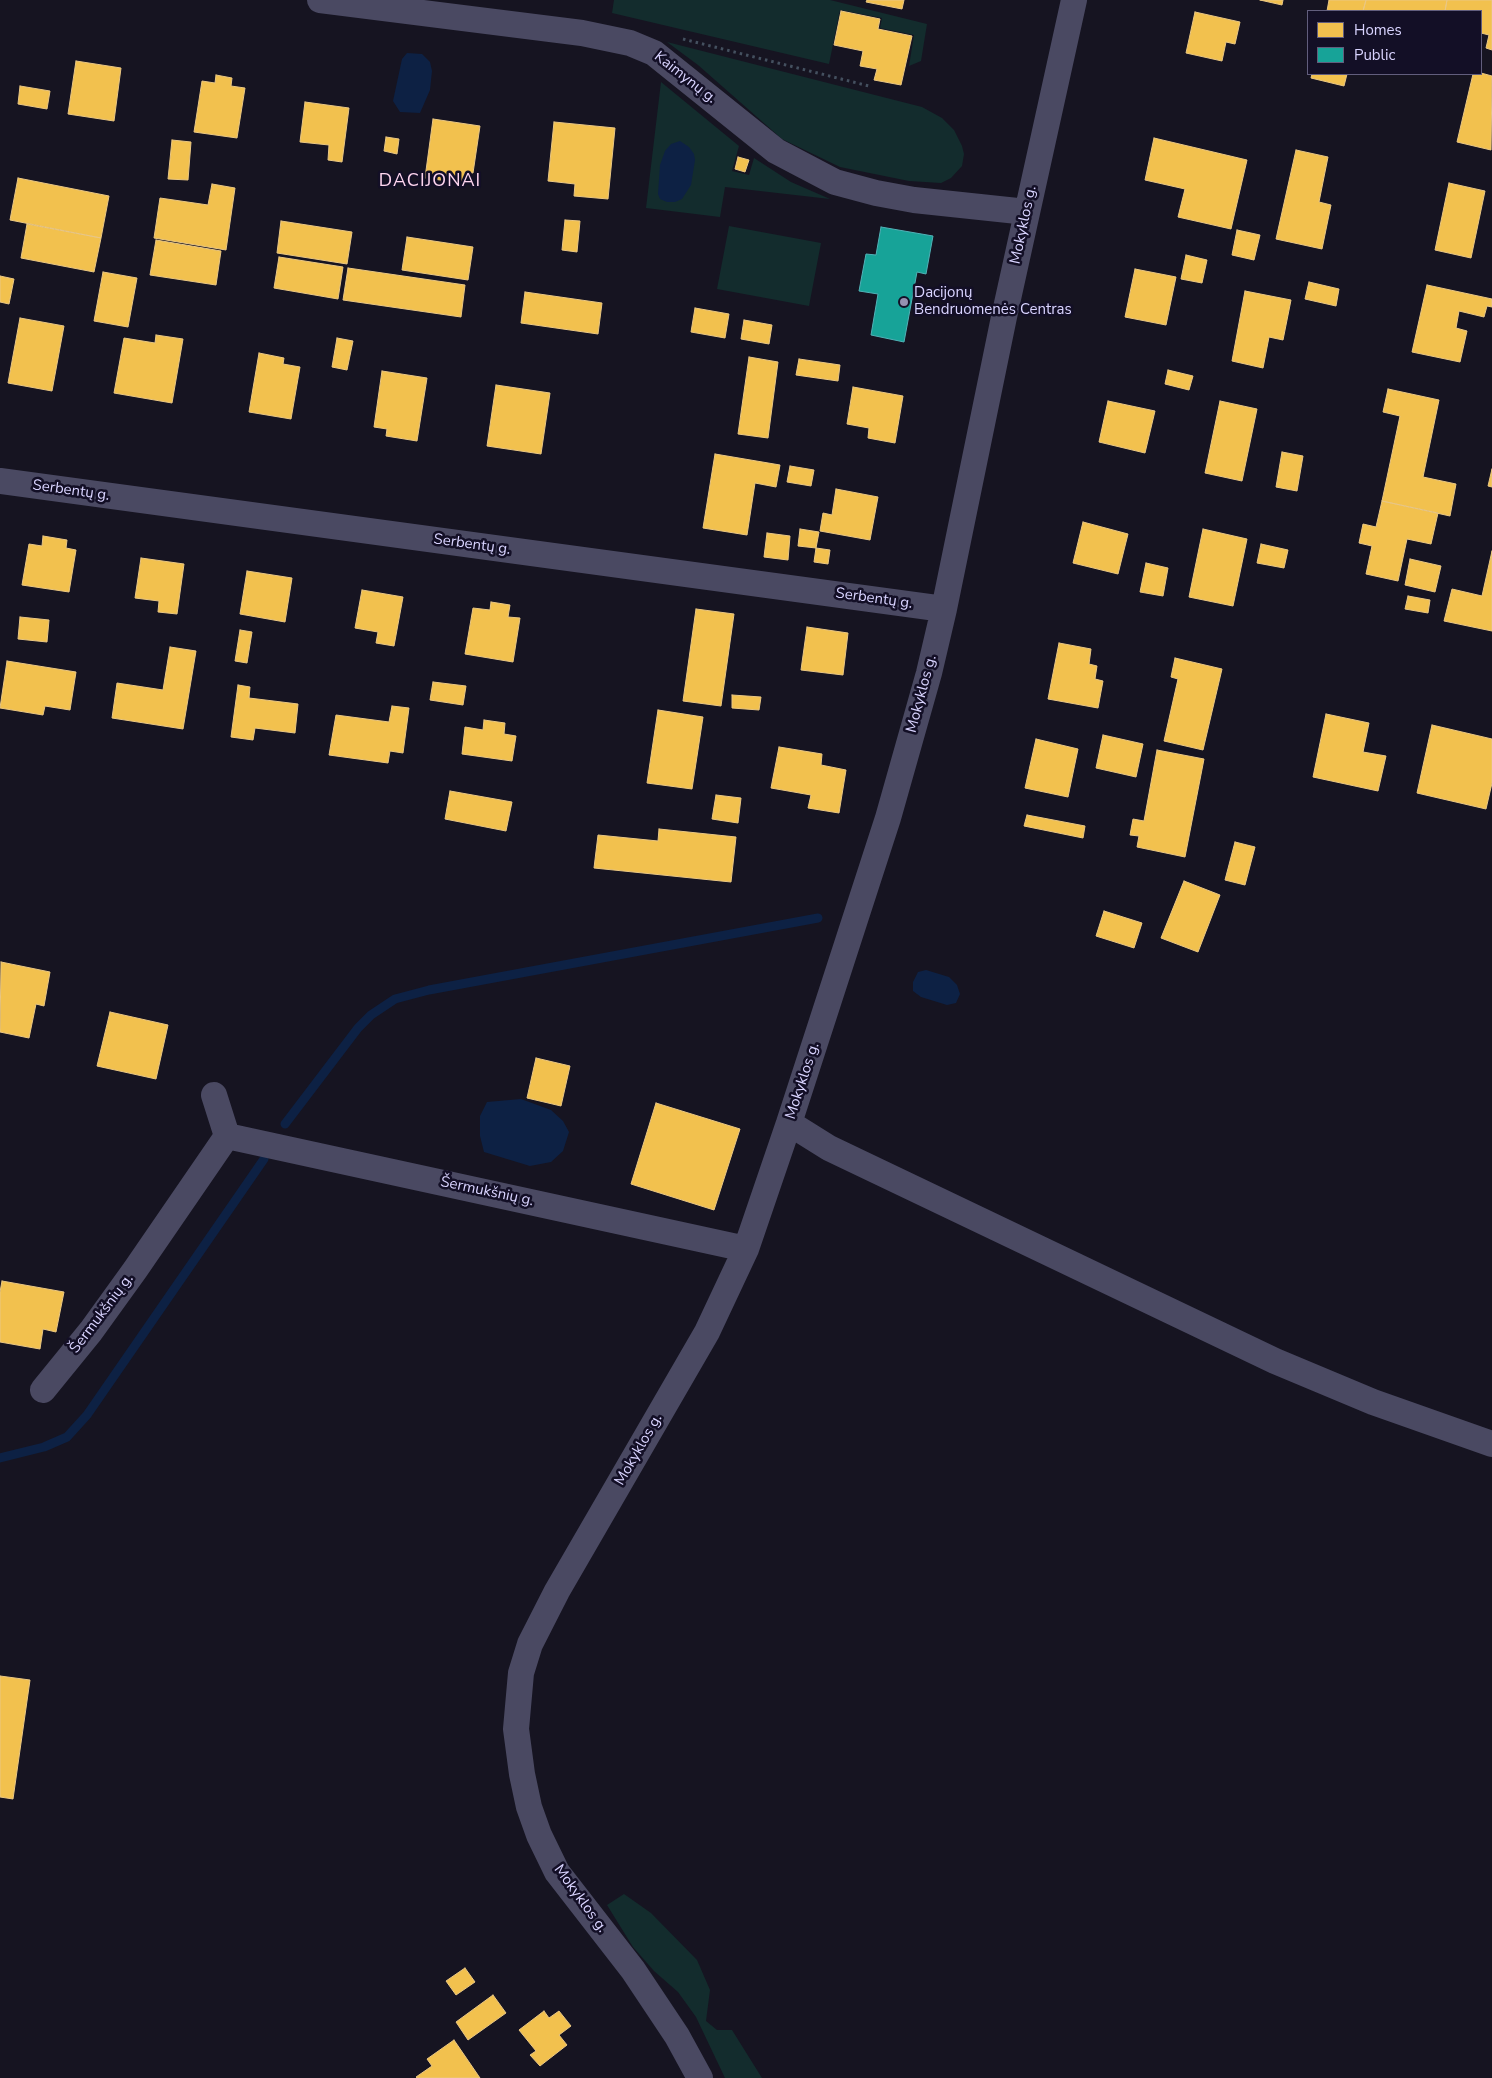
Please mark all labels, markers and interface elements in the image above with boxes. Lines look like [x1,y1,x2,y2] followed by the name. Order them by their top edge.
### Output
[1307,10,1482,75] legend
[1354,20,1402,40] text: Homes
[1354,45,1395,65] text: Public
[650,48,720,108] street label: Kaimynų g.
[378,171,482,193] district label: DACIJONAI
[1007,184,1041,266] street label: Mokyklos g.
[914,284,1072,319] place label: Dacijonų Bendruomenės Centras
[898,296,910,308] marker: Dacijonų Bendruomenės Centras
[31,477,111,505] street label: Serbentų g.
[432,531,512,559] street label: Serbentų g.
[834,585,914,613] street label: Serbentų g.
[903,653,941,735] street label: Mokyklos g.
[782,1040,824,1122] street label: Mokyklos g.
[439,1173,535,1211] street label: Šermukšnių g.
[66,1271,138,1357] street label: Šermukšnių g.
[611,1411,667,1489] street label: Mokyklos g.
[549,1862,611,1936] street label: Mokyklos g.

